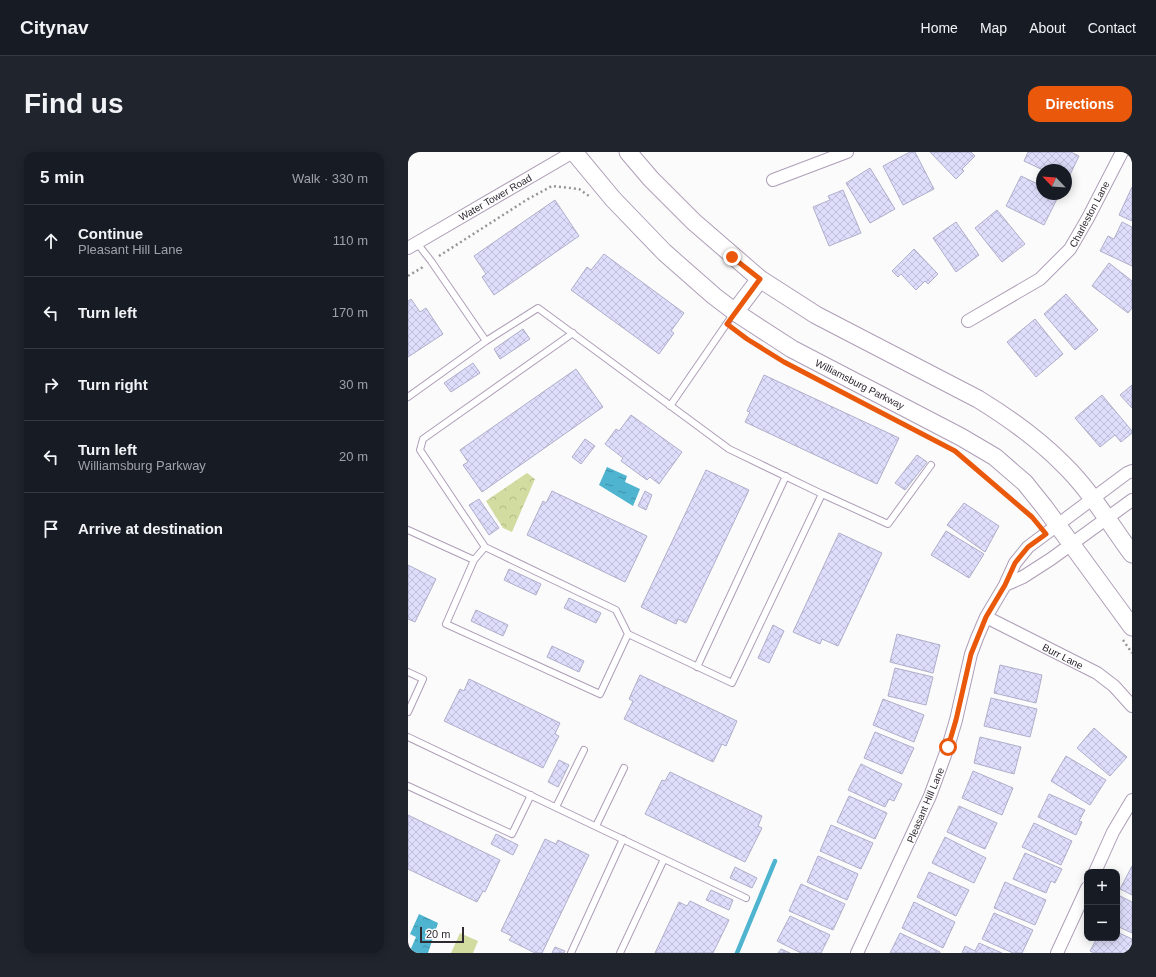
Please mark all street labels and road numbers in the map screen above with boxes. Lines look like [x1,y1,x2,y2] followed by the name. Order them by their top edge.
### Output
[457,172,534,223] street label: Water Tower Road
[1067,179,1112,249] street label: Charleston Lane
[813,357,906,412] street label: Williamsburg Parkway
[1041,642,1085,672] street label: Burr Lane
[905,766,946,844] street label: Pleasant Hill Lane

